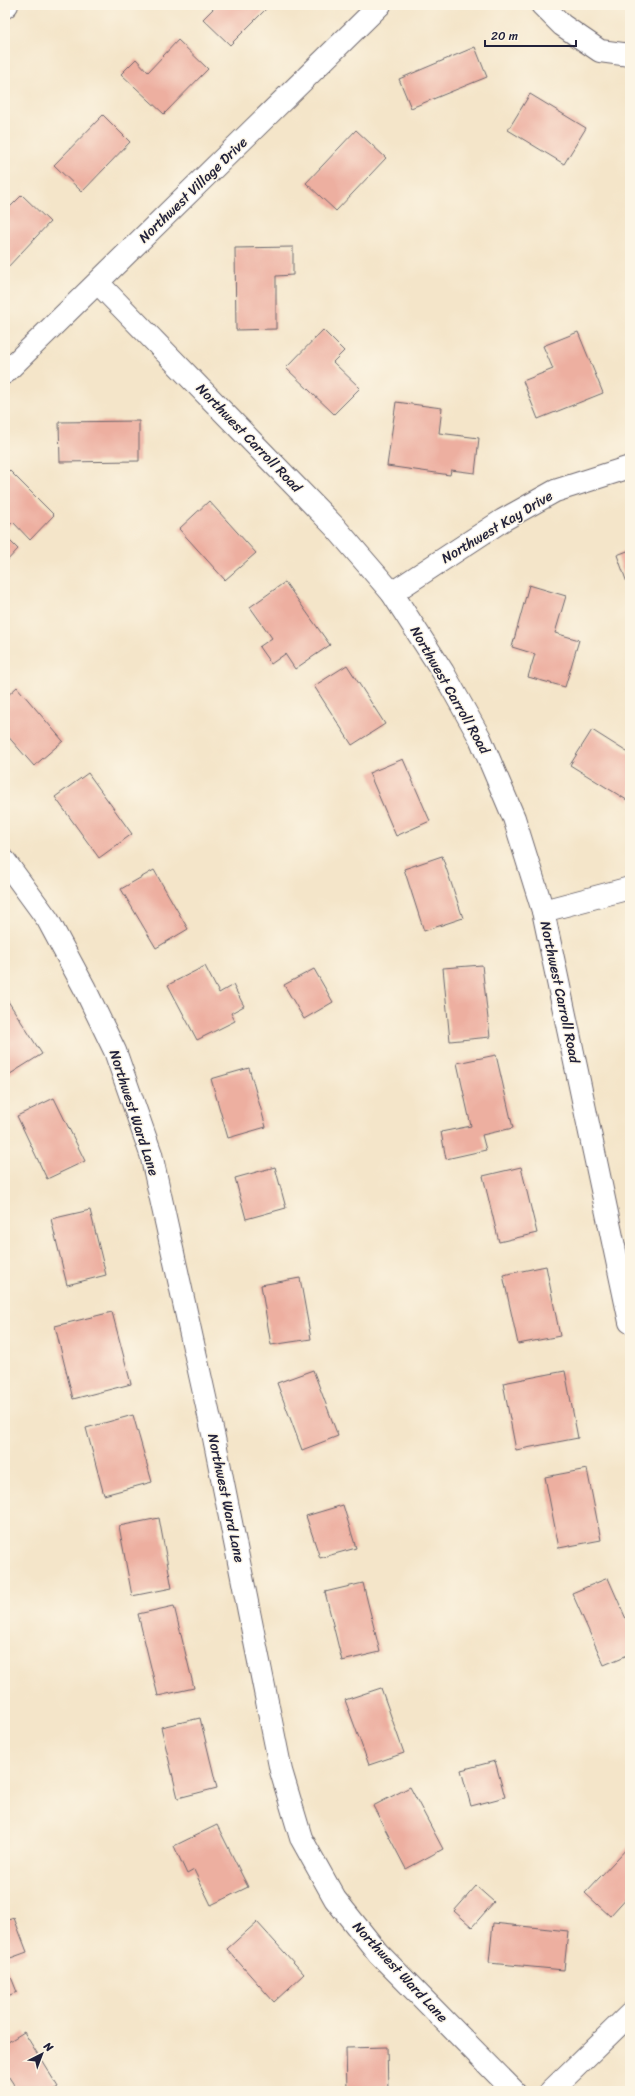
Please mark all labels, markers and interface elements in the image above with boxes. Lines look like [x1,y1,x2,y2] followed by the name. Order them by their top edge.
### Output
[485,22,576,48] scale bar
[491,25,518,47] text: 20 m
[132,131,254,249] street label: Northwest Village Drive
[190,377,309,500] street label: Northwest Carroll Road
[436,484,558,570] street label: Northwest Kay Drive
[403,621,498,760] street label: Northwest Carroll Road
[533,919,588,1067] street label: Northwest Carroll Road
[102,1047,166,1179] street label: Northwest Ward Lane
[200,1431,252,1565] street label: Northwest Ward Lane
[346,1915,454,2029] street label: Northwest Ward Lane
[22,2034,62,2074] north arrow
[38,2037,58,2057] text: N

